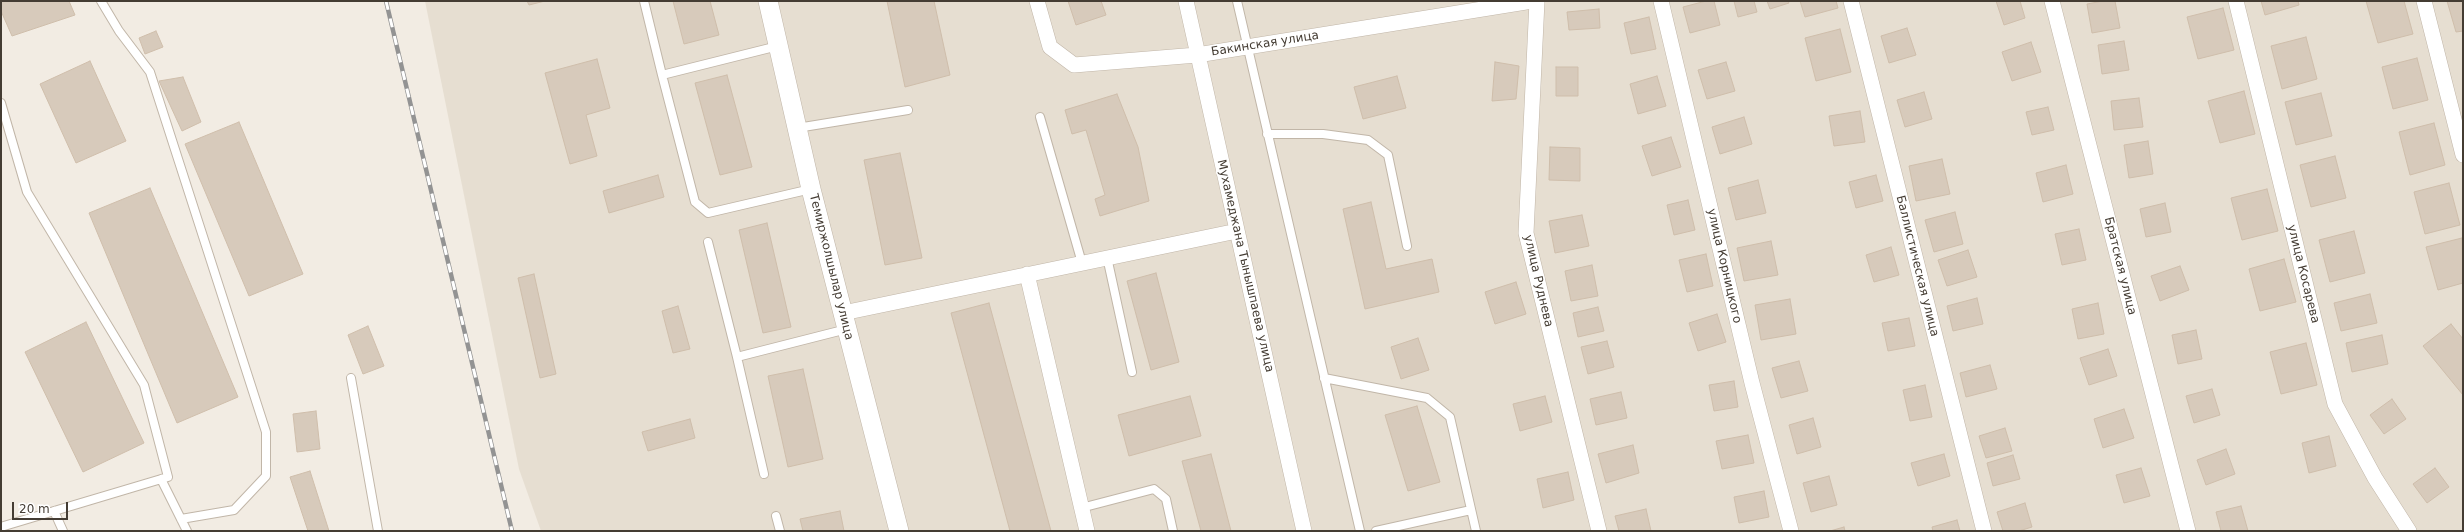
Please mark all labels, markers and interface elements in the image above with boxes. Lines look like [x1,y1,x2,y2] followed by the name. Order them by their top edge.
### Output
[1210,28,1320,60] street label: Бакинская улица
[1213,158,1277,374] street label: Мухамеджана Тынышпаева улица
[806,192,856,342] street label: Темиржолшылар улица
[1892,194,1942,338] street label: Баллистическая улица
[1704,207,1744,325] street label: улица Корницкого
[2101,215,2139,317] street label: Братская улица
[2284,223,2322,325] street label: улица Косарева
[1520,233,1556,329] street label: улица Руднева
[14,494,70,520] scale bar
[19,502,50,516] text: 20 m

